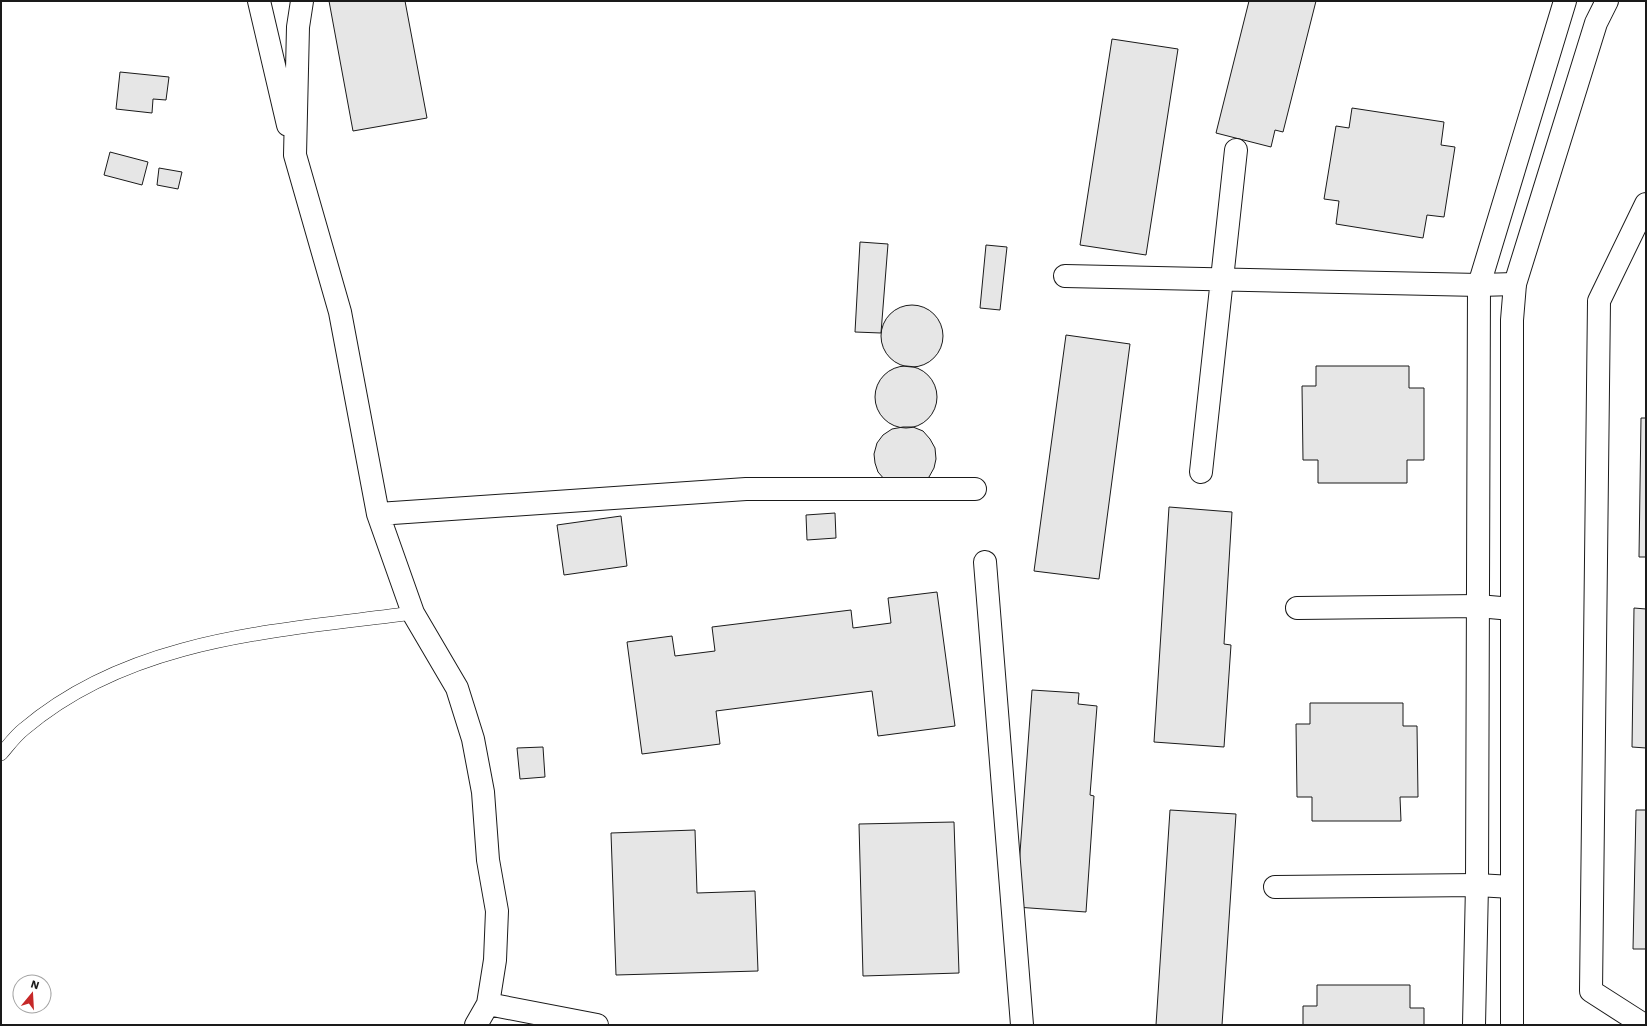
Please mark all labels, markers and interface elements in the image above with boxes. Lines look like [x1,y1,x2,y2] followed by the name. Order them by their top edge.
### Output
[12,974,52,1014] north arrow
[29,978,41,992] text: N

